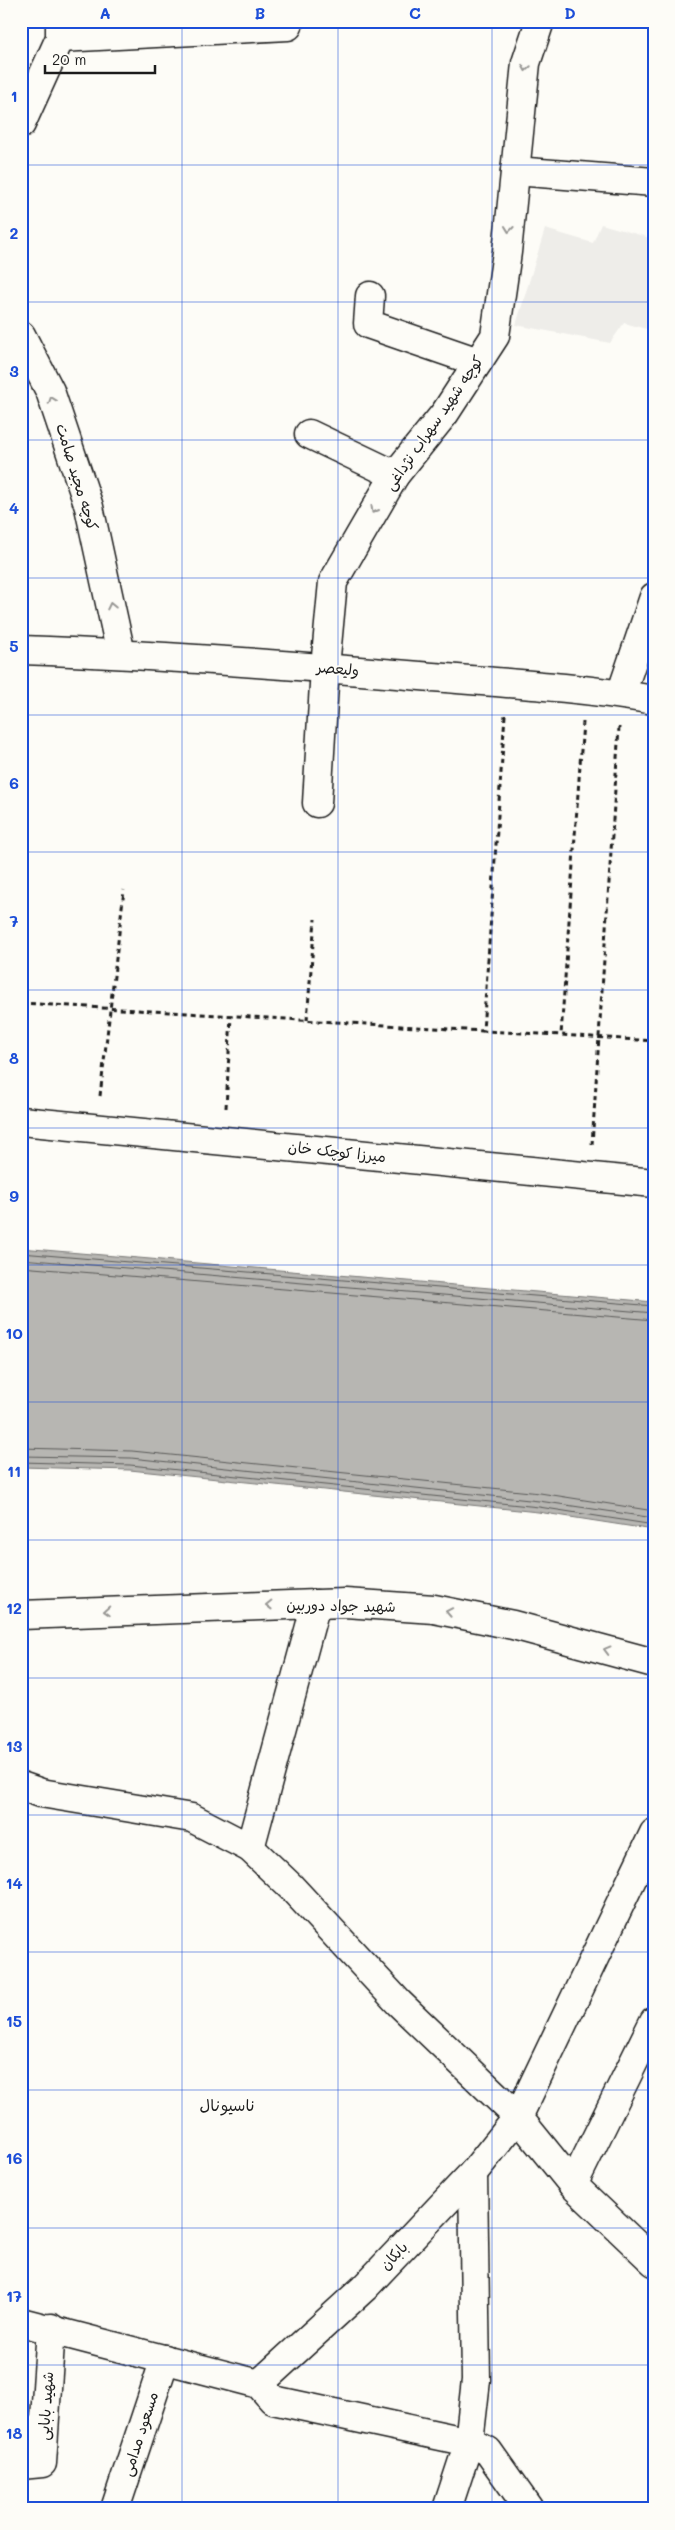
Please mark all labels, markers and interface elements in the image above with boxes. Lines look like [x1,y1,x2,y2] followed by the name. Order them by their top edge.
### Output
[99,2,111,23] text: A
[255,2,265,23] text: B
[409,2,421,23] text: C
[564,2,576,23] text: D
[45,42,155,74] scale bar
[52,49,86,69] text: 20 m
[521,64,532,72] one-way arrow
[10,85,18,106] text: 1
[10,222,19,243] text: 2
[504,226,515,234] one-way arrow
[379,351,488,494] street label: کوچه شهید سهراب نژداغی
[9,360,19,381] text: 3
[48,396,58,404] one-way arrow
[51,421,104,533] street label: کوچه مجید صامت
[9,497,19,518] text: 4
[371,505,381,514] one-way arrow
[106,602,117,611] one-way arrow
[9,635,19,656] text: 5
[314,656,360,680] street label: ولیعصر
[9,772,19,793] text: 6
[10,910,19,931] text: 7
[9,1047,19,1068] text: 8
[287,1136,387,1167] street label: میرزا کوچک خان
[9,1185,19,1206] text: 9
[5,1322,23,1343] text: 10
[7,1460,21,1481] text: 11
[286,1594,396,1616] street label: شهید جواد دوربین
[6,1597,22,1618] text: 12
[265,1600,272,1610] one-way arrow
[103,1606,111,1617] one-way arrow
[444,1608,453,1618] one-way arrow
[602,1645,611,1656] one-way arrow
[6,1735,23,1756] text: 13
[5,1872,23,1893] text: 14
[6,2010,22,2031] text: 15
[200,2094,254,2116] district label: ناسیونال
[6,2147,23,2168] text: 16
[375,2237,412,2274] street label: بابکان
[6,2285,22,2306] text: 17
[33,2371,58,2441] street label: شهید بابایی
[116,2389,163,2479] street label: مسعود مدامی
[5,2422,23,2443] text: 18

